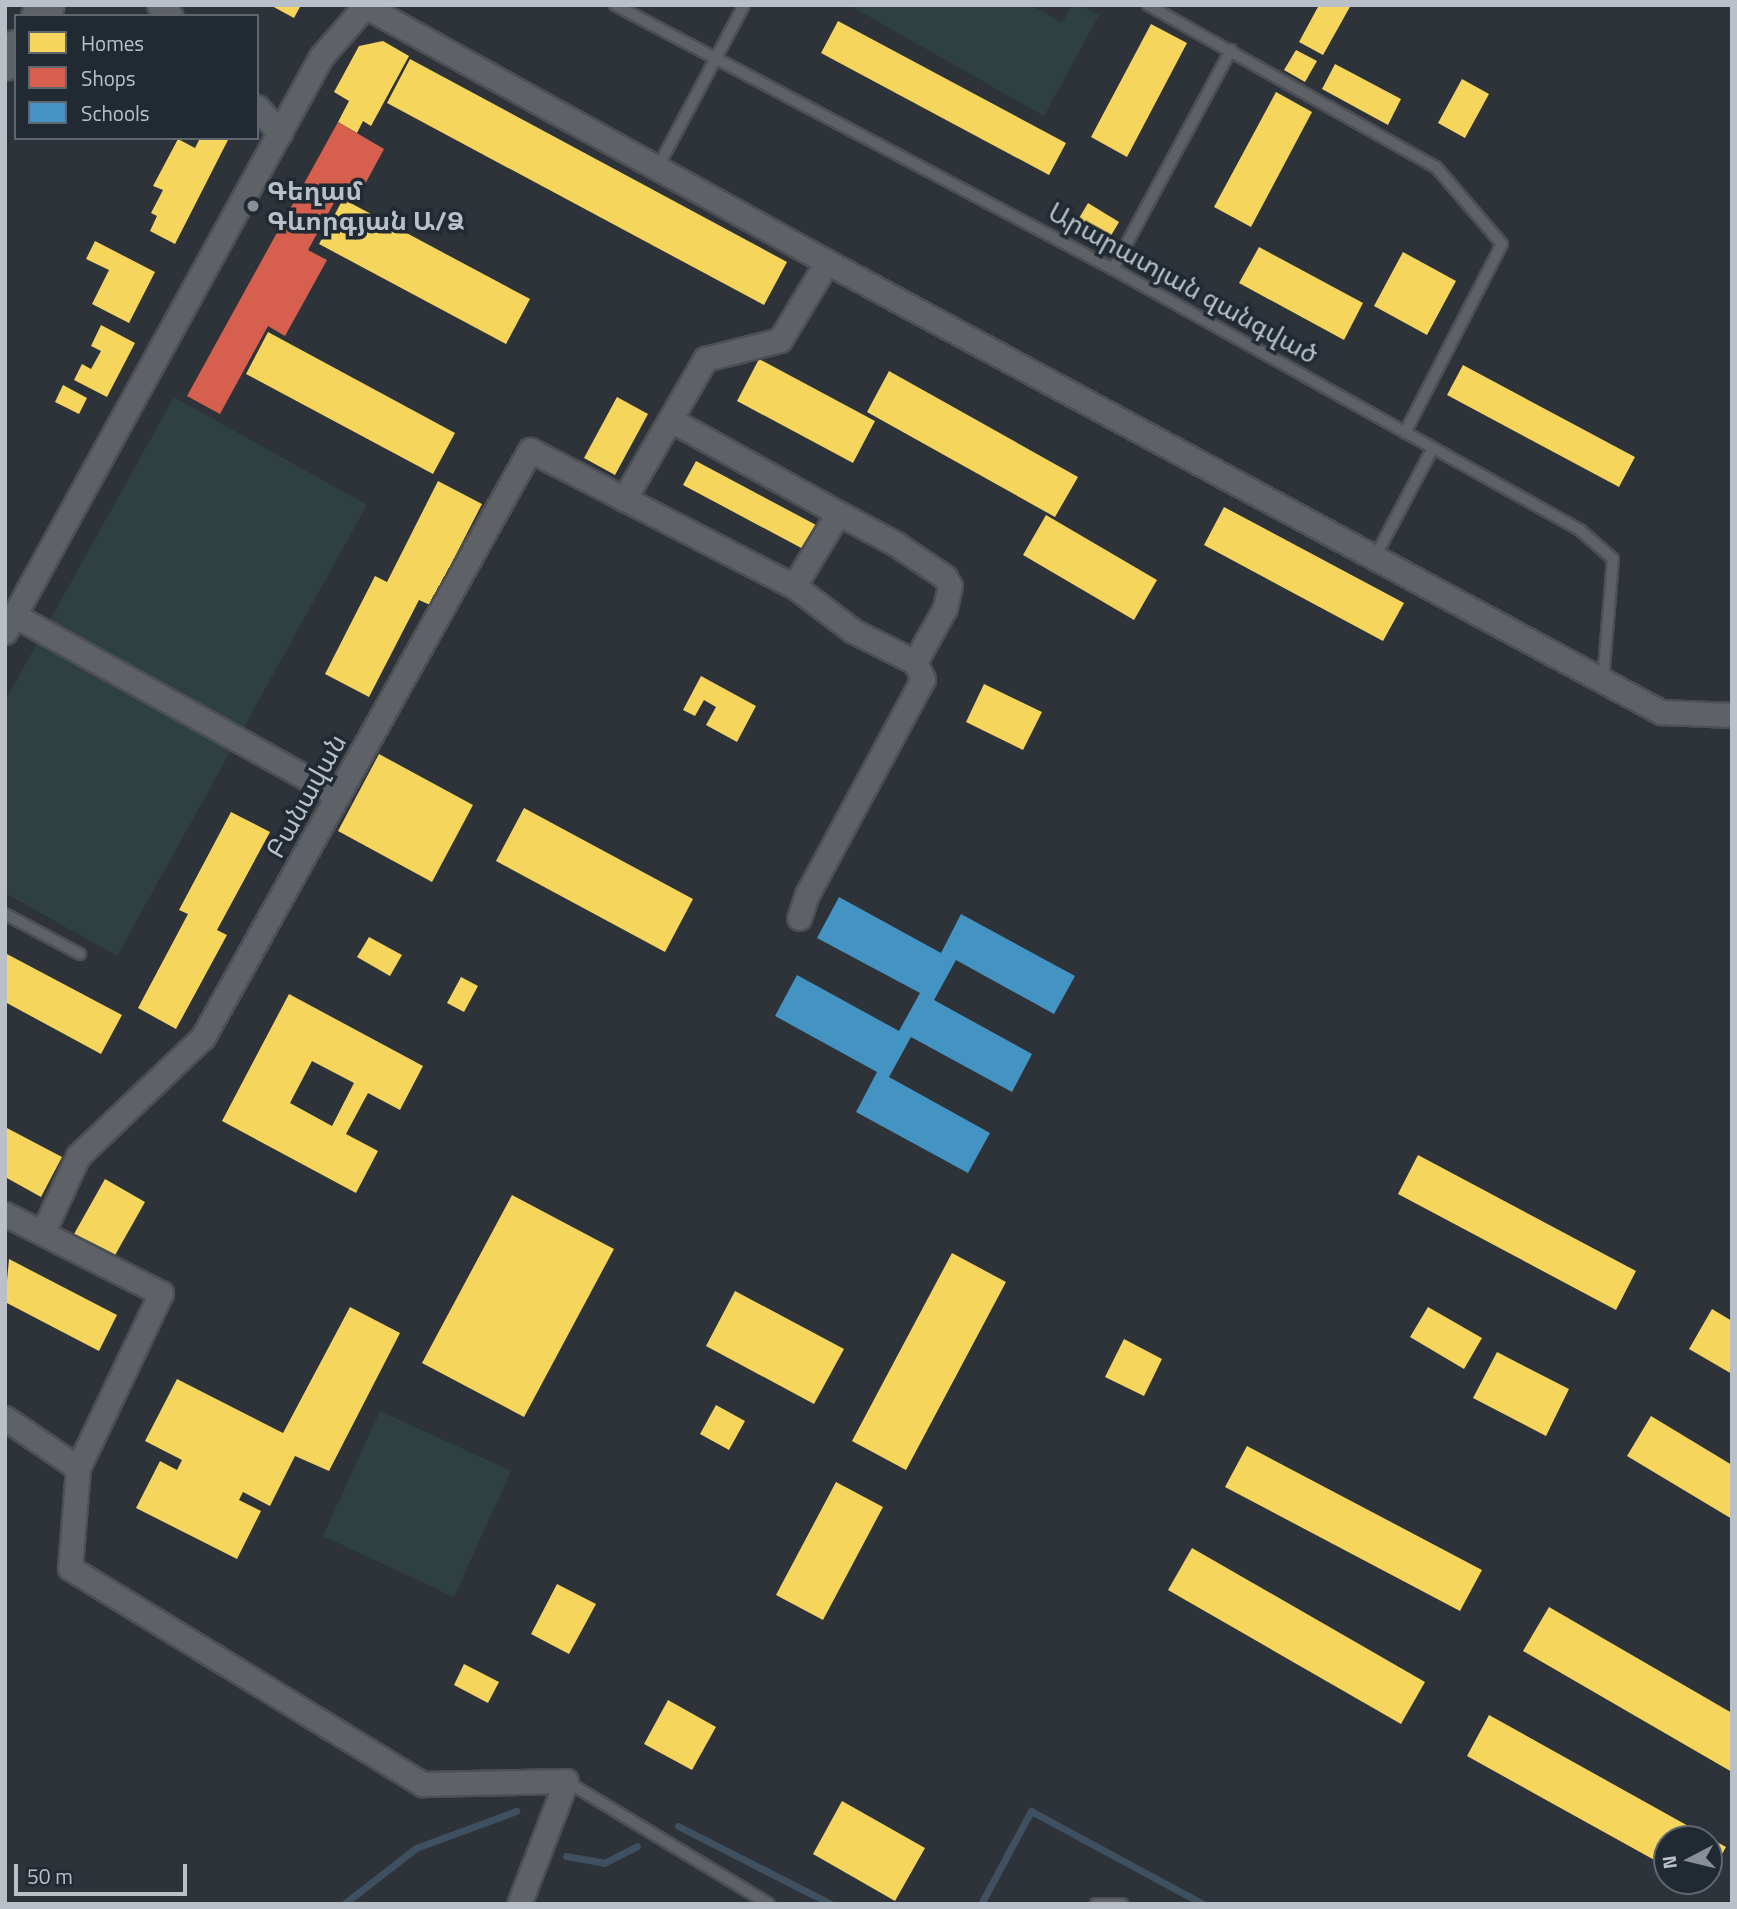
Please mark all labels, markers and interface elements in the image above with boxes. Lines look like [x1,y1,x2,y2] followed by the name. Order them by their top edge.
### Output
[14,14,259,140] legend
[81,27,144,59] text: Homes
[81,62,136,94] text: Shops
[81,97,150,129] text: Schools
[267,175,464,236] place label: Գեղամ Գևորգյան Ա/Ձ
[1043,196,1323,370] street label: Արարատյան զանգված
[245,198,261,214] marker: Գեղամ Գևորգյան Ա/Ձ
[259,729,353,863] street label: Բանավան
[1653,1825,1723,1895] north arrow
[18,1850,191,1894] scale bar
[1653,1854,1684,1871] text: N
[27,1860,73,1892] text: 50 m

